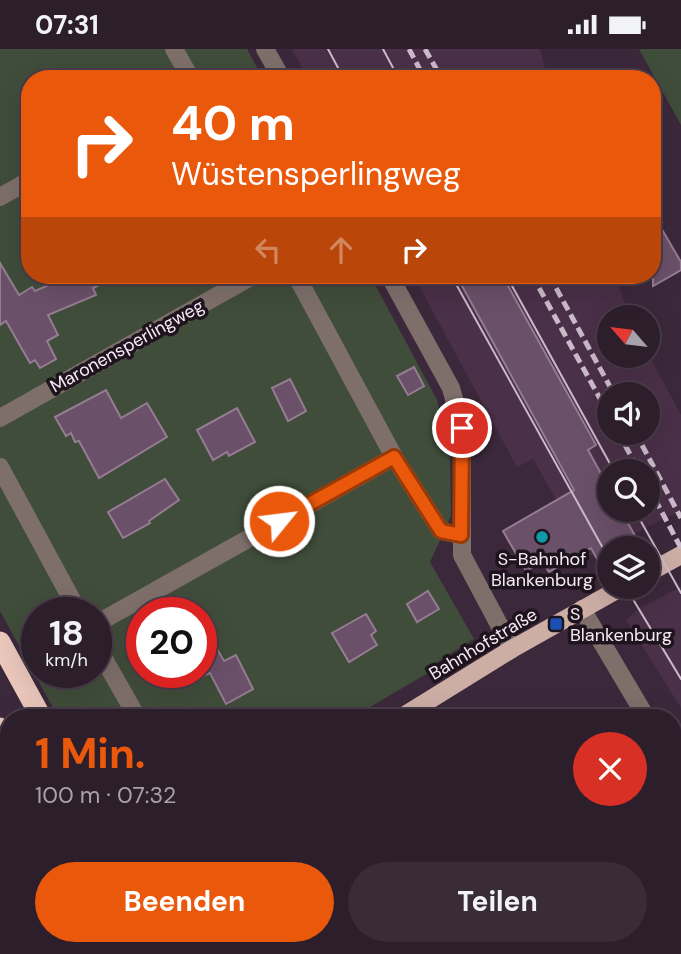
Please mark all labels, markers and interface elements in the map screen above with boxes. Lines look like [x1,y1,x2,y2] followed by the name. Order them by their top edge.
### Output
[35,8,99,42] text: 07:31
[171,91,295,155] text: 40 m
[56,98,147,189] icon: right
[171,153,461,195] text: Wüstensperlingweg
[249,231,287,269] icon: left
[322,231,360,269] icon: ahead
[395,231,433,269] icon: right
[46,294,208,398] street label: Maronensperlingweg
[597,305,660,367] north arrow
[597,305,660,599] map controls
[597,382,660,445] button: sound
[432,398,492,458] pin
[443,409,481,447] icon: arrive
[597,459,660,522] button: search
[242,484,316,558] position arrow
[534,529,550,545] marker: S-Bahnhof Blankenburg
[597,536,660,599] button: layers
[491,547,593,592] place label: S-Bahnhof Blankenburg
[126,597,217,688] speed limit sign: 20
[424,602,542,686] street label: Bahnhofstraße
[570,602,672,647] place label: S Blankenburg
[49,610,84,656] text: 18
[548,616,564,632] marker: S Blankenburg
[45,648,88,672] text: km/h
[35,726,145,781] text: 1 Min.
[573,732,647,806] button: close
[35,780,176,810] text: 100 m · 07:32
[35,862,334,942] button: Beenden
[348,862,647,942] button: Teilen

